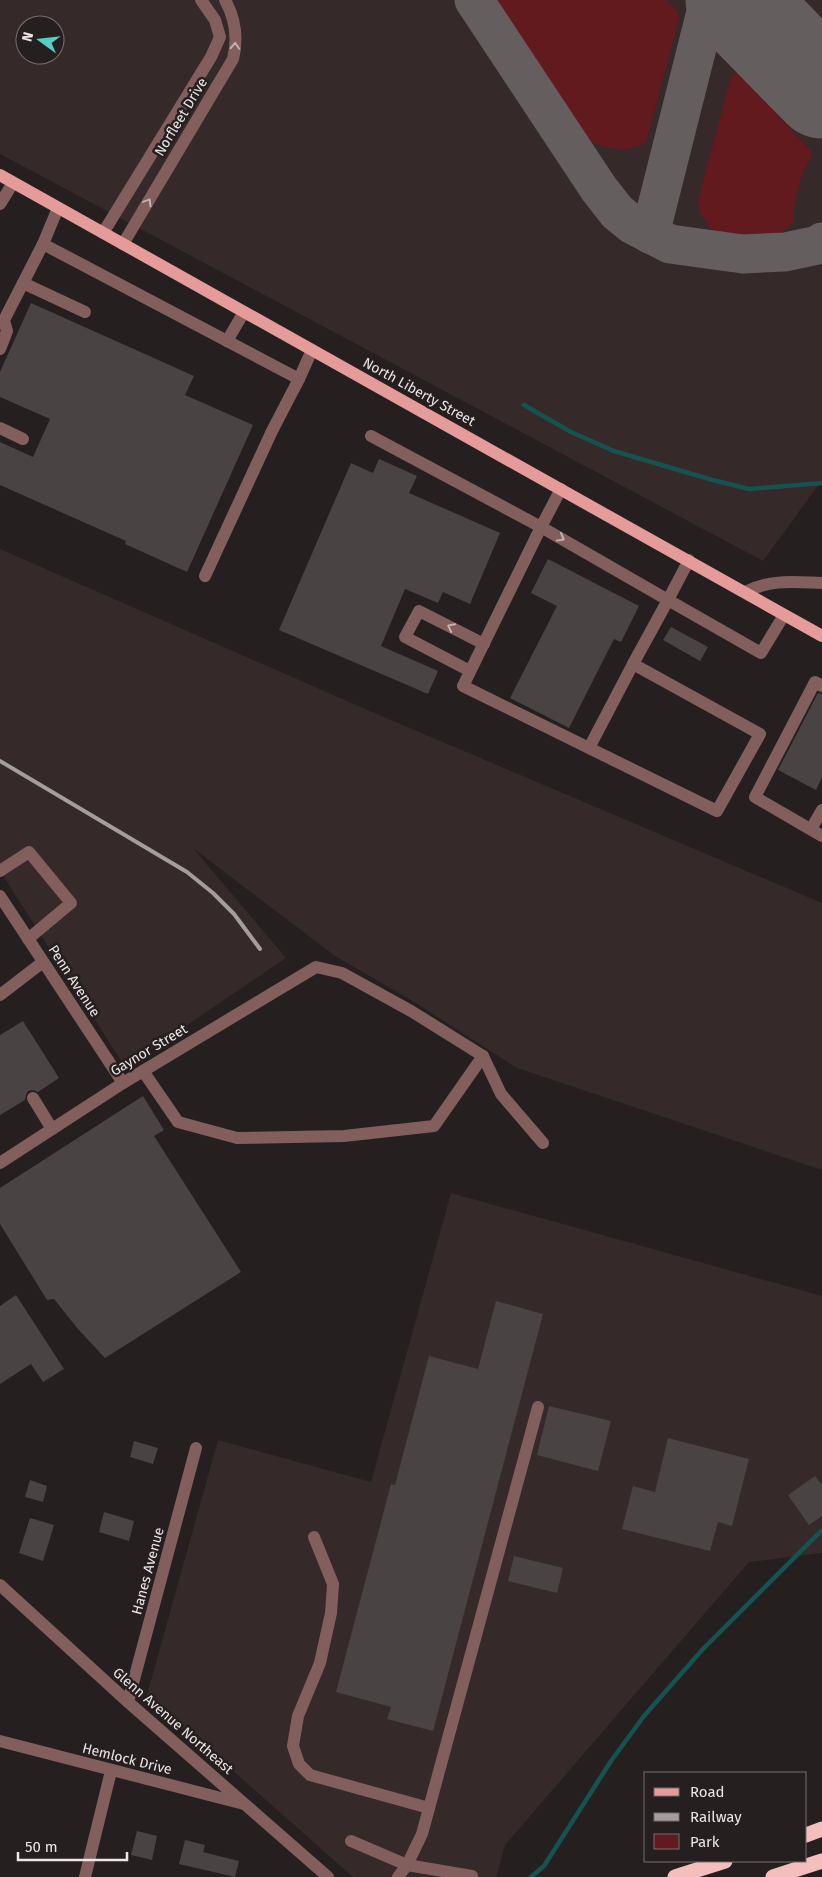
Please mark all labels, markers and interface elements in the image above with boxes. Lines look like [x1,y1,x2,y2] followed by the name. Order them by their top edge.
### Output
[15,15,65,65] north arrow
[19,30,37,43] text: N
[229,41,240,49] one-way arrow
[151,75,211,159] street label: Norfleet Drive
[141,198,151,207] one-way arrow
[360,354,479,430] street label: North Liberty Street
[556,532,565,542] one-way arrow
[447,623,456,634] one-way arrow
[45,942,103,1020] street label: Penn Avenue
[108,1020,191,1080] street label: Gaynor Street
[128,1525,168,1617] street label: Hanes Avenue
[109,1664,237,1778] street label: Glenn Avenue Northeast
[80,1740,174,1778] street label: Hemlock Drive
[644,1772,807,1862] legend
[690,1783,725,1801] text: Road
[690,1808,742,1826] text: Railway
[18,1830,126,1862] scale bar
[690,1833,720,1851] text: Park
[25,1838,58,1856] text: 50 m

